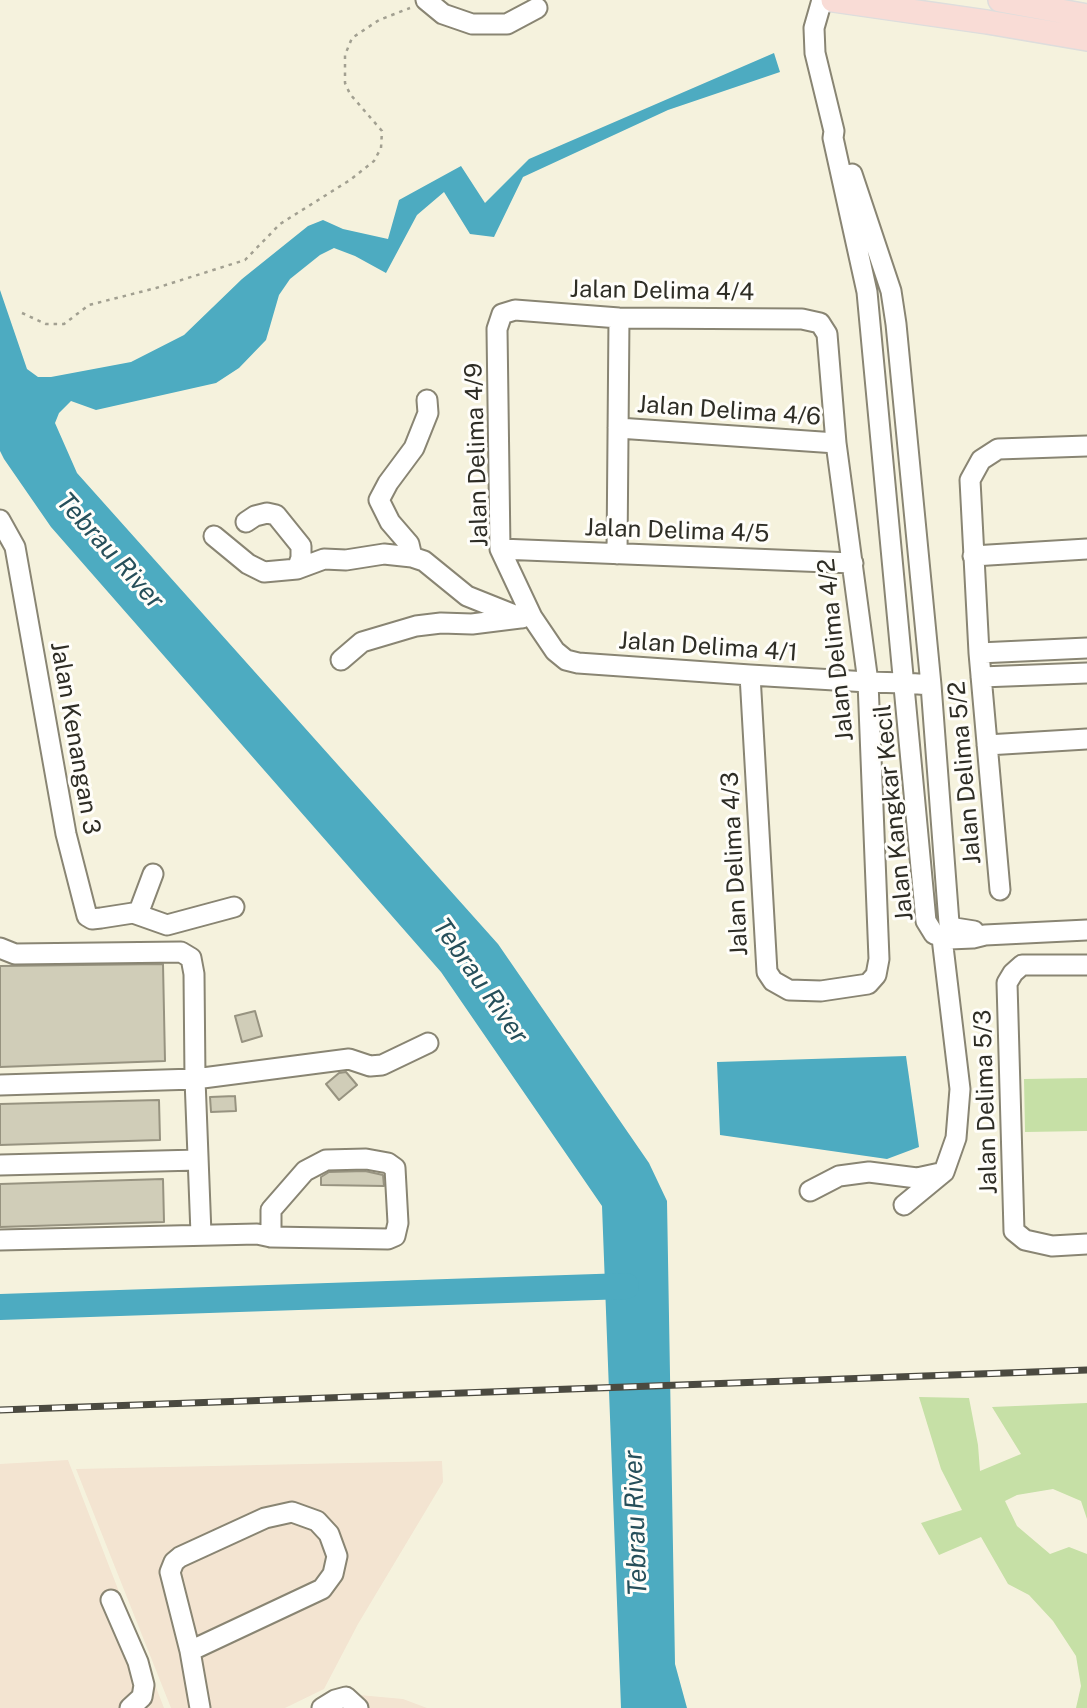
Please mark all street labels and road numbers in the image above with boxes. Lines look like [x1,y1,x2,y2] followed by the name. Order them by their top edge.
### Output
[569,275,755,307] street label: Jalan Delima 4/4
[459,362,495,548] street label: Jalan Delima 4/9
[636,390,822,432] street label: Jalan Delima 4/6
[584,513,770,549] street label: Jalan Delima 4/5
[812,557,860,743] street label: Jalan Delima 4/2
[618,626,798,668] street label: Jalan Delima 4/1
[44,639,106,837] street label: Jalan Kenangan 3
[943,680,987,866] street label: Jalan Delima 5/2
[868,703,920,923] street label: Jalan Kangkar Kecil
[716,771,754,957] street label: Jalan Delima 4/3
[968,1009,1004,1195] street label: Jalan Delima 5/3

